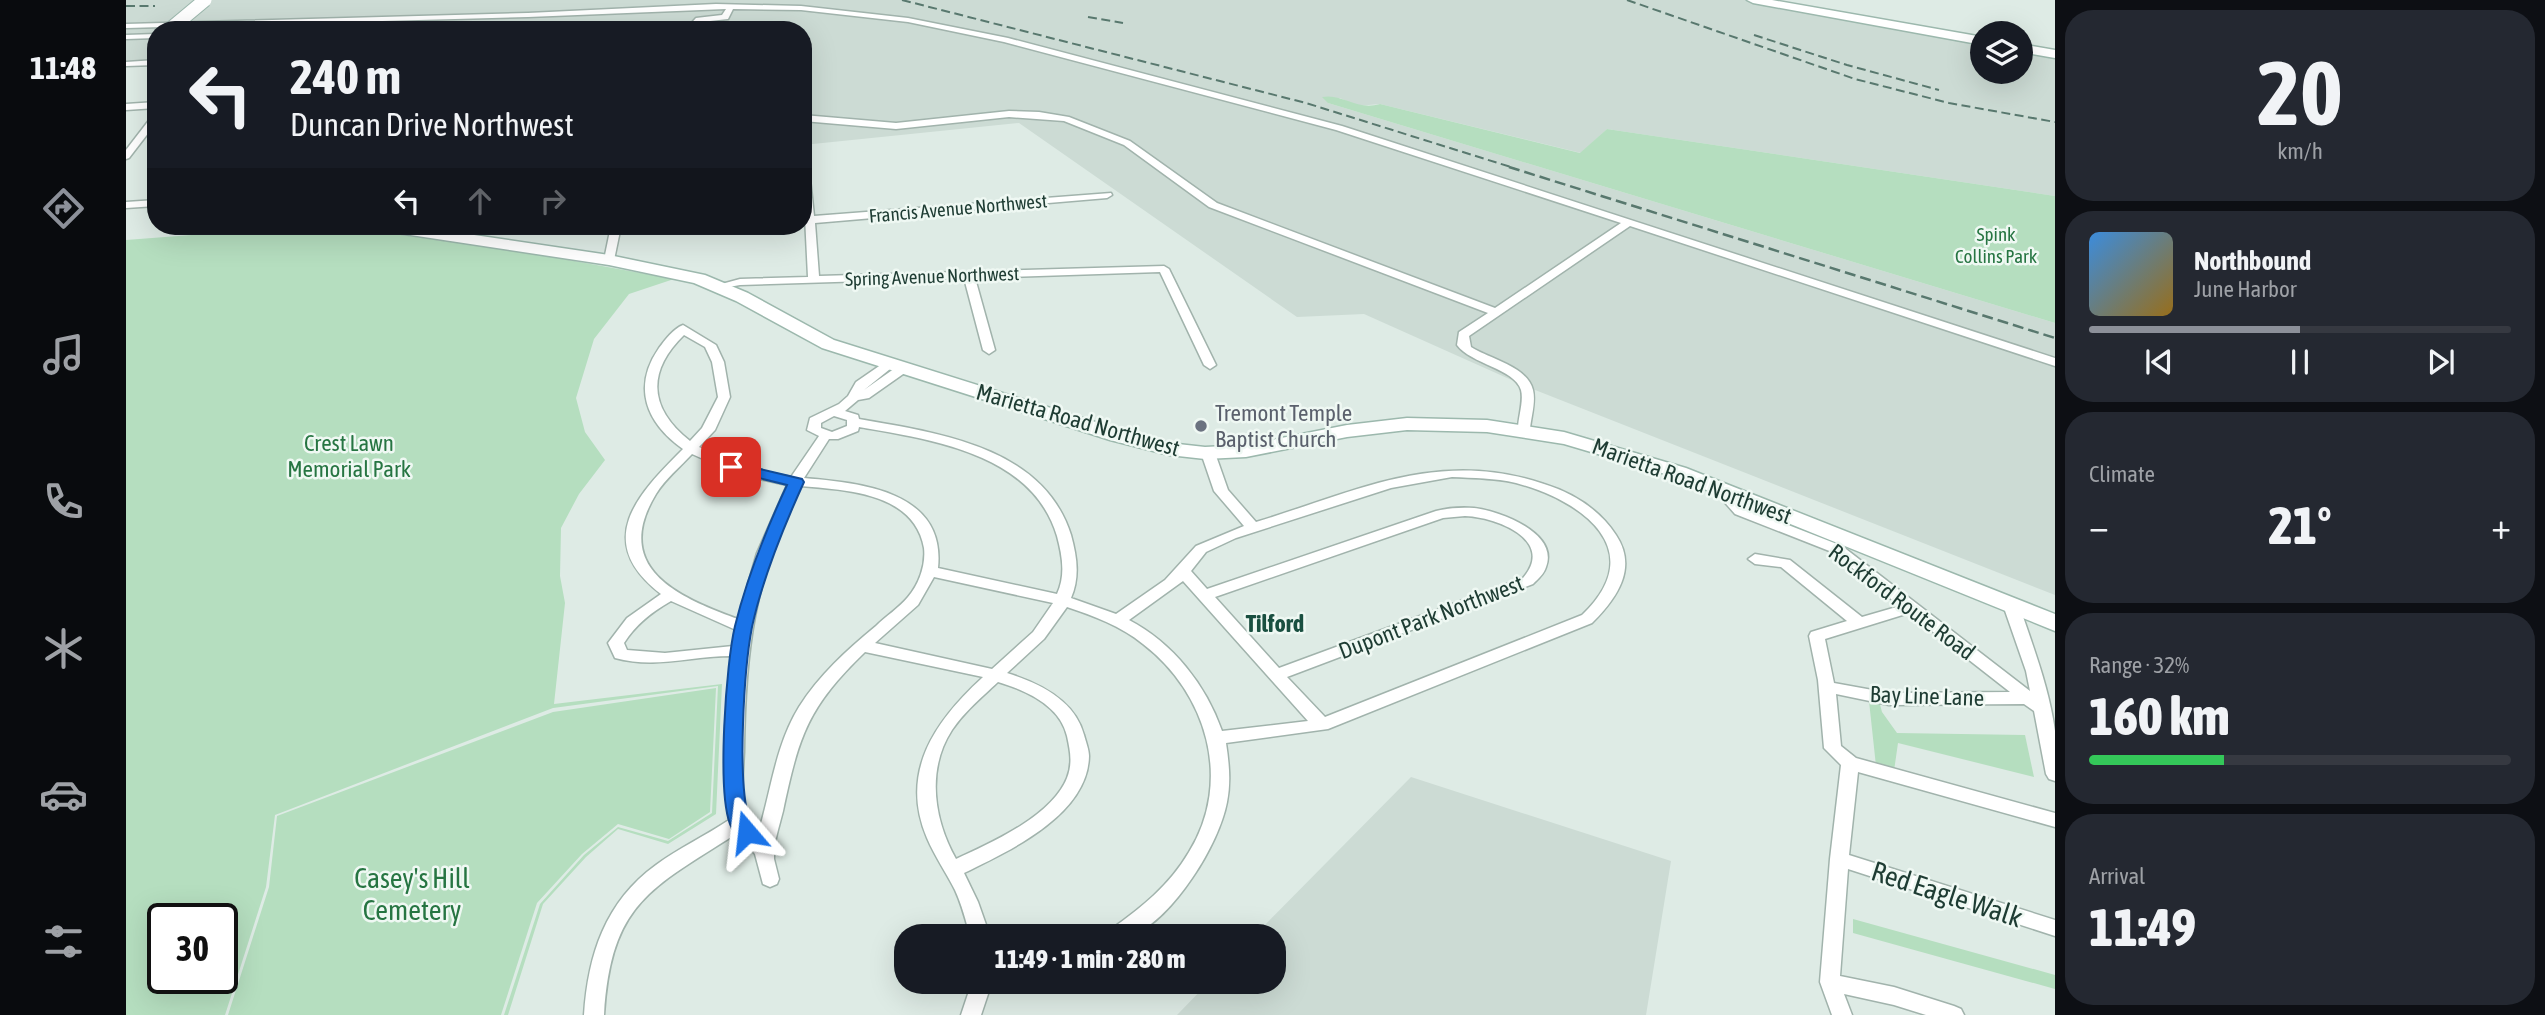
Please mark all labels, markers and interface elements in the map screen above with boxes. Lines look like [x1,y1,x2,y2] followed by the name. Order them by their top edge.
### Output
[1970,21,2033,84] map controls
[1970,21,2033,84] button: layers
[2257,40,2343,144] text: 20
[290,48,401,104] text: 240 m
[30,49,96,86] text: 11:48
[175,49,266,140] icon: left
[290,106,574,143] text: Duncan Drive Northwest
[2277,138,2323,164] text: km/h
[388,182,426,220] icon: left
[461,182,499,220] icon: ahead
[534,182,572,220] icon: right
[39,184,88,233] icon: directions
[868,189,1048,227] street label: Francis Avenue Northwest
[1955,223,2038,267] park label: Spink Collins Park
[2194,246,2311,276] text: Northbound
[844,262,1020,290] street label: Spring Avenue Northwest
[2194,276,2297,302] text: June Harbor
[39,330,88,379] icon: music
[2140,343,2178,381] icon: previous
[2281,343,2319,381] icon: pause
[2422,343,2460,381] icon: next
[973,379,1183,461] street label: Marietta Road Northwest
[1215,400,1352,452] place label: Tremont Temple Baptist Church
[1193,418,1209,434] marker: Tremont Temple Baptist Church
[287,430,411,482] park label: Crest Lawn Memorial Park
[1589,433,1795,529] street label: Marietta Road Northwest
[701,437,761,497] pin
[712,448,750,486] icon: arrive
[2089,461,2155,487] text: Climate
[39,477,88,526] icon: phone
[2268,495,2332,555] text: 21°
[2089,504,2109,547] text: −
[2491,504,2511,547] text: +
[1824,539,1980,665] street label: Rockford Route Road
[1335,570,1527,664] street label: Dupont Park Northwest
[1246,610,1304,637] district label: Tilford
[39,624,88,673] icon: climate
[2089,652,2189,678] text: Range · 32%
[1869,681,1985,711] street label: Bay Line Lane
[2089,686,2230,746] text: 160 km
[39,770,88,819] icon: car
[710,795,784,869] position arrow
[1868,855,2026,933] street label: Red Eagle Walk
[354,862,470,926] park label: Casey's Hill Cemetery
[2089,863,2145,889] text: Arrival
[2089,897,2196,957] text: 11:49
[147,903,238,994] speed limit sign: 30
[39,917,88,966] icon: filters
[995,944,1185,974] text: 11:49 · 1 min · 280 m

